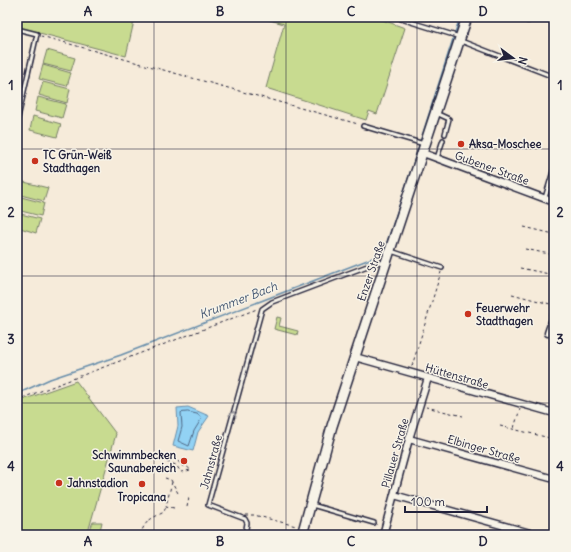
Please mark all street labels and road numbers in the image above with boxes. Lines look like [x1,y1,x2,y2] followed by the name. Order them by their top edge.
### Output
[453,148,531,188] street label: Gubener Straße
[354,239,388,303] street label: Enzer Straße
[424,360,490,392] street label: Hüttenstraße
[378,416,412,489] street label: Pillauer Straße
[446,432,522,466] street label: Elbinger Straße
[197,433,225,491] street label: Jahnstraße

